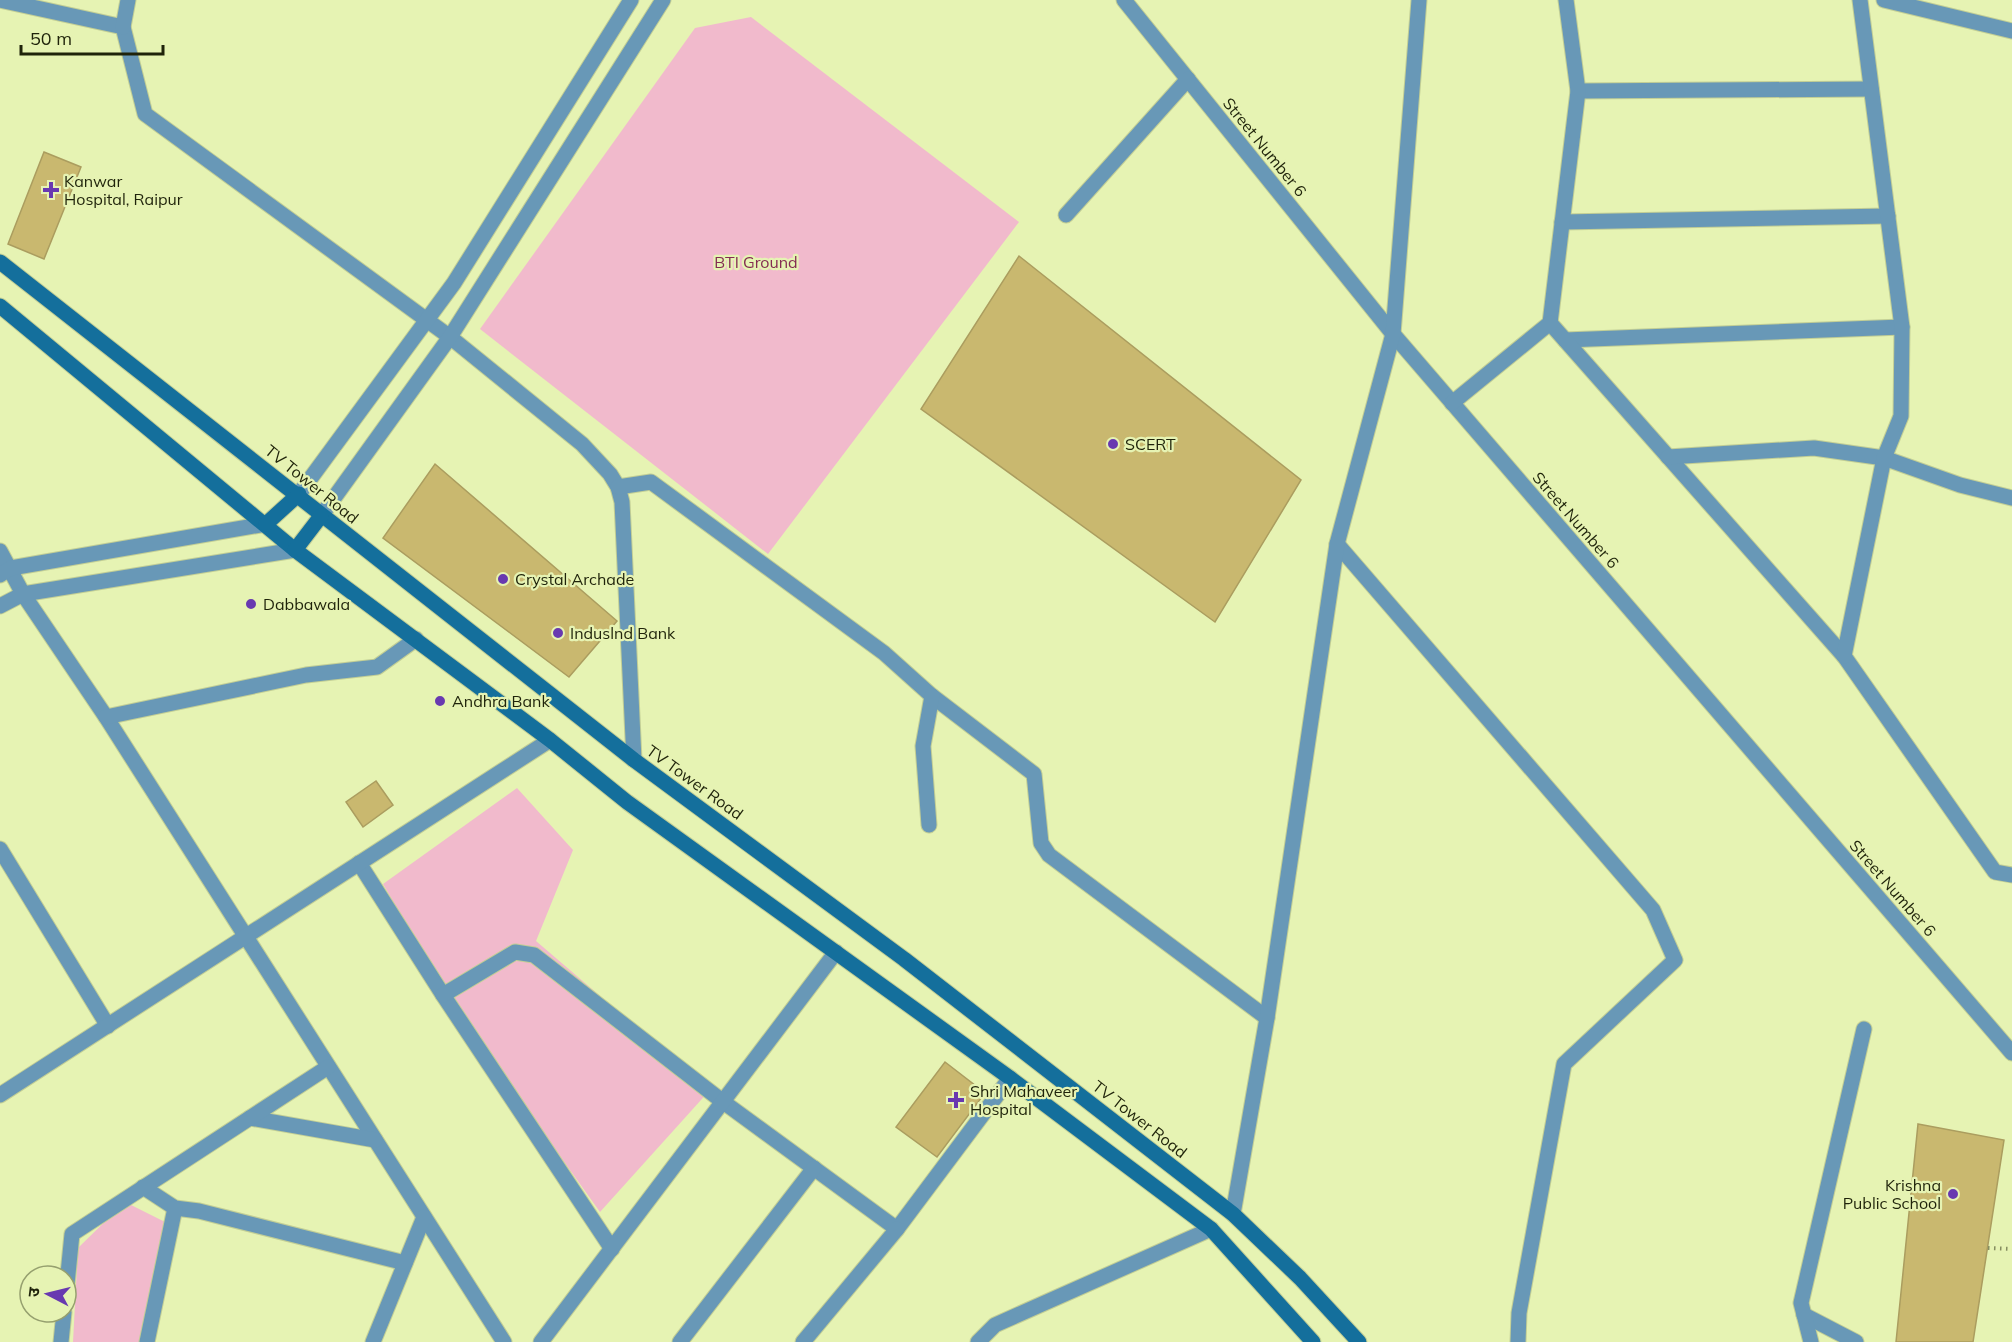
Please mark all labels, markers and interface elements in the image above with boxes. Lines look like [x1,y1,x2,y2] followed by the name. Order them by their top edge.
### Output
[21,18,164,56] scale bar
[30,27,72,50] text: 50 m
[1219,93,1311,201] street label: Street Number 6
[64,171,183,209] place label: Kanwar Hospital, Raipur
[42,181,60,199] marker: Kanwar Hospital, Raipur
[714,252,798,272] park label: BTI Ground
[1125,434,1176,454] place label: SCERT
[1106,437,1120,451] marker: SCERT
[261,440,363,528] street label: TV Tower Road
[1529,468,1623,572] street label: Street Number 6
[515,569,634,589] place label: Crystal Archade
[496,572,510,586] marker: Crystal Archade
[263,594,350,614] place label: Dabbawala
[244,597,258,611] marker: Dabbawala
[570,623,676,643] place label: Induslnd Bank
[551,626,565,640] marker: Induslnd Bank
[452,691,550,711] place label: Andhra Bank
[433,694,447,708] marker: Andhra Bank
[643,740,747,824] street label: TV Tower Road
[1846,836,1940,940] street label: Street Number 6
[1089,1076,1191,1162] street label: TV Tower Road
[970,1081,1077,1119] place label: Shri Mahaveer Hospital
[947,1091,965,1109] marker: Shri Mahaveer Hospital
[1843,1175,1941,1213] place label: Krishna Public School
[1946,1187,1960,1201] marker: Krishna Public School
[18,1264,78,1324] north arrow
[23,1286,44,1298] text: उ

